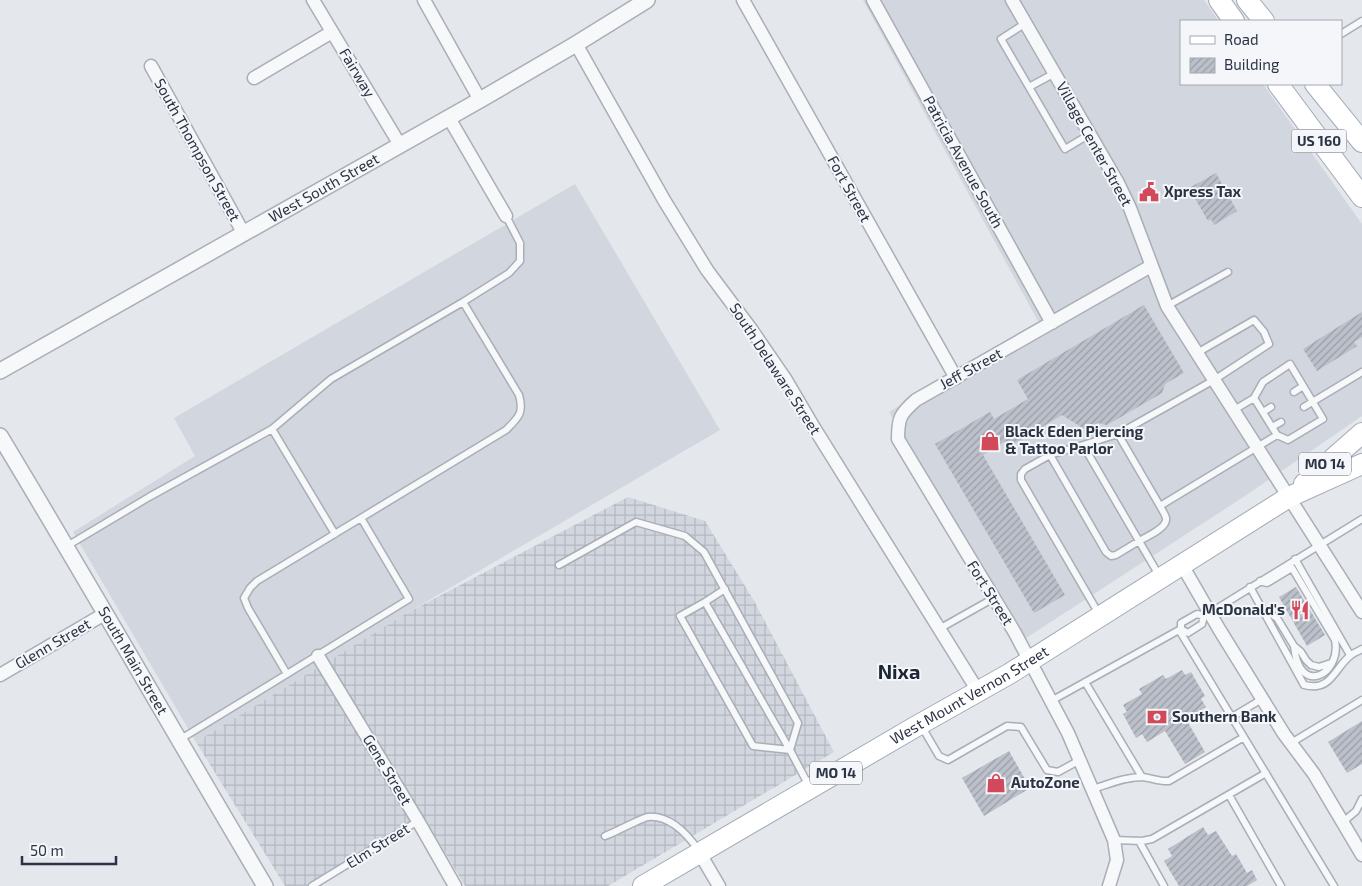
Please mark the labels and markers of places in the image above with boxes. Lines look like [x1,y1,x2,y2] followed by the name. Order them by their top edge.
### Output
[1138,181,1160,203] public building icon: Xpress Tax
[1164,182,1241,200] place label: Xpress Tax
[1005,422,1144,457] place label: Black Eden Piercing & Tattoo Parlor
[979,430,1001,452] shop icon: Black Eden Piercing & Tattoo Parlor
[1289,599,1311,621] restaurant icon: McDonald's
[1202,600,1285,618] place label: McDonald's
[1146,706,1168,728] bank icon: Southern Bank
[1172,707,1277,725] place label: Southern Bank
[985,772,1007,794] shop icon: AutoZone
[1011,773,1080,791] place label: AutoZone

